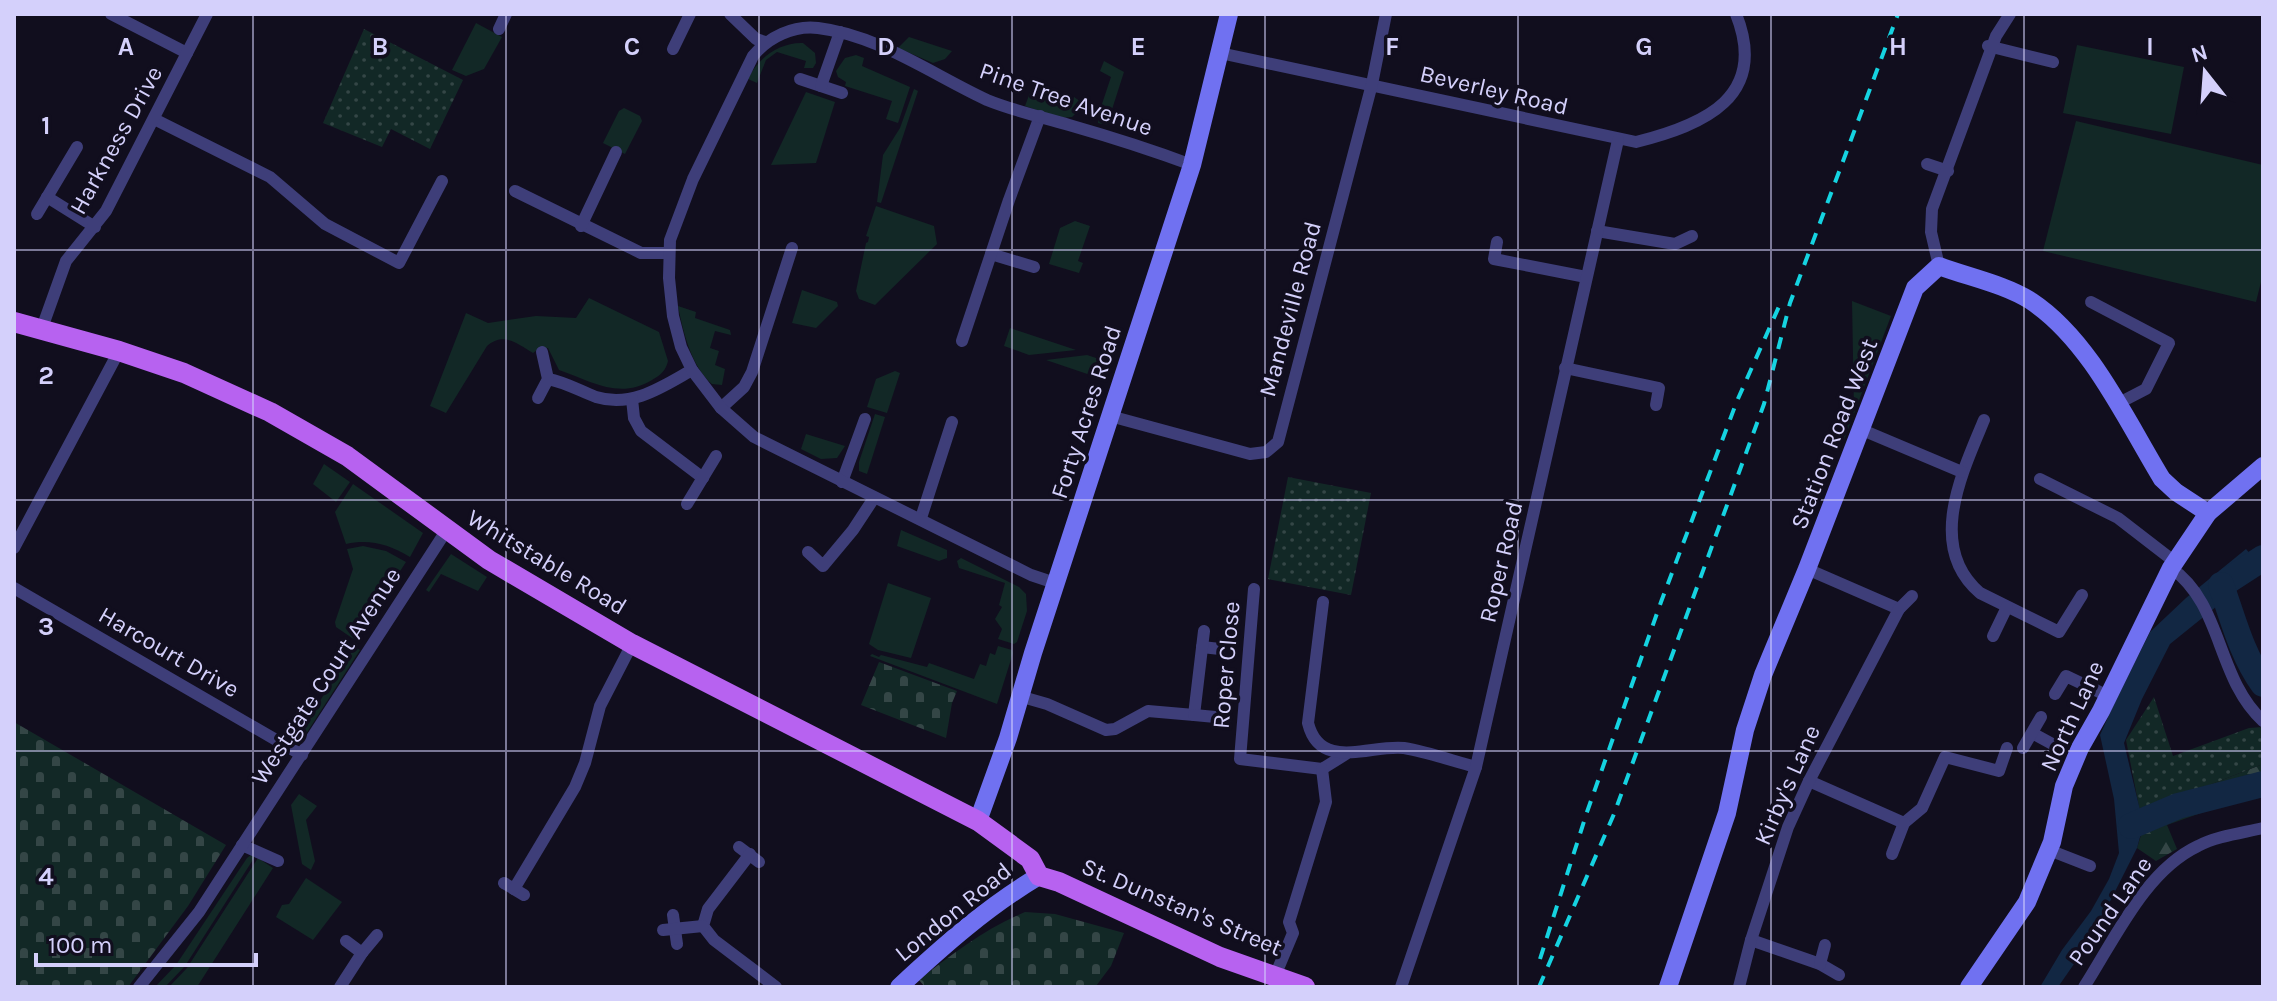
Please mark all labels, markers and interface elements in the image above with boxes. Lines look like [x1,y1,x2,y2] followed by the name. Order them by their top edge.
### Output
[118,31,134,62] text: A
[372,31,388,62] text: B
[624,31,640,62] text: C
[877,31,895,62] text: D
[1130,31,1146,62] text: E
[1385,31,1399,62] text: F
[1635,31,1653,62] text: G
[1889,31,1907,62] text: H
[2146,31,2154,62] text: I
[2165,32,2245,112] north arrow
[2188,39,2211,69] text: N
[976,56,1156,142] street label: Pine Tree Avenue
[1417,59,1571,121] street label: Beverley Road
[64,61,168,219] street label: Harkness Drive
[41,110,51,141] text: 1
[1253,218,1327,400] street label: Mandeville Road
[1045,322,1127,502] street label: Forty Acres Road
[1785,335,1883,533] street label: Station Road West
[38,360,54,391] text: 2
[1473,499,1529,625] street label: Roper Road
[462,503,632,621] street label: Whitstable Road
[245,562,407,790] street label: Westgate Court Avenue
[1206,600,1246,730] street label: Roper Close
[94,601,244,703] street label: Harcourt Drive
[38,611,54,642] text: 3
[2034,656,2110,776] street label: North Lane
[1748,721,1826,849] street label: Kirby's Lane
[2062,851,2158,971] street label: Pound Lane
[1078,852,1286,962] street label: St. Dunstan's Street
[889,857,1017,967] street label: London Road
[38,861,54,892] text: 4
[36,917,256,967] scale bar
[48,931,113,959] text: 100 m

